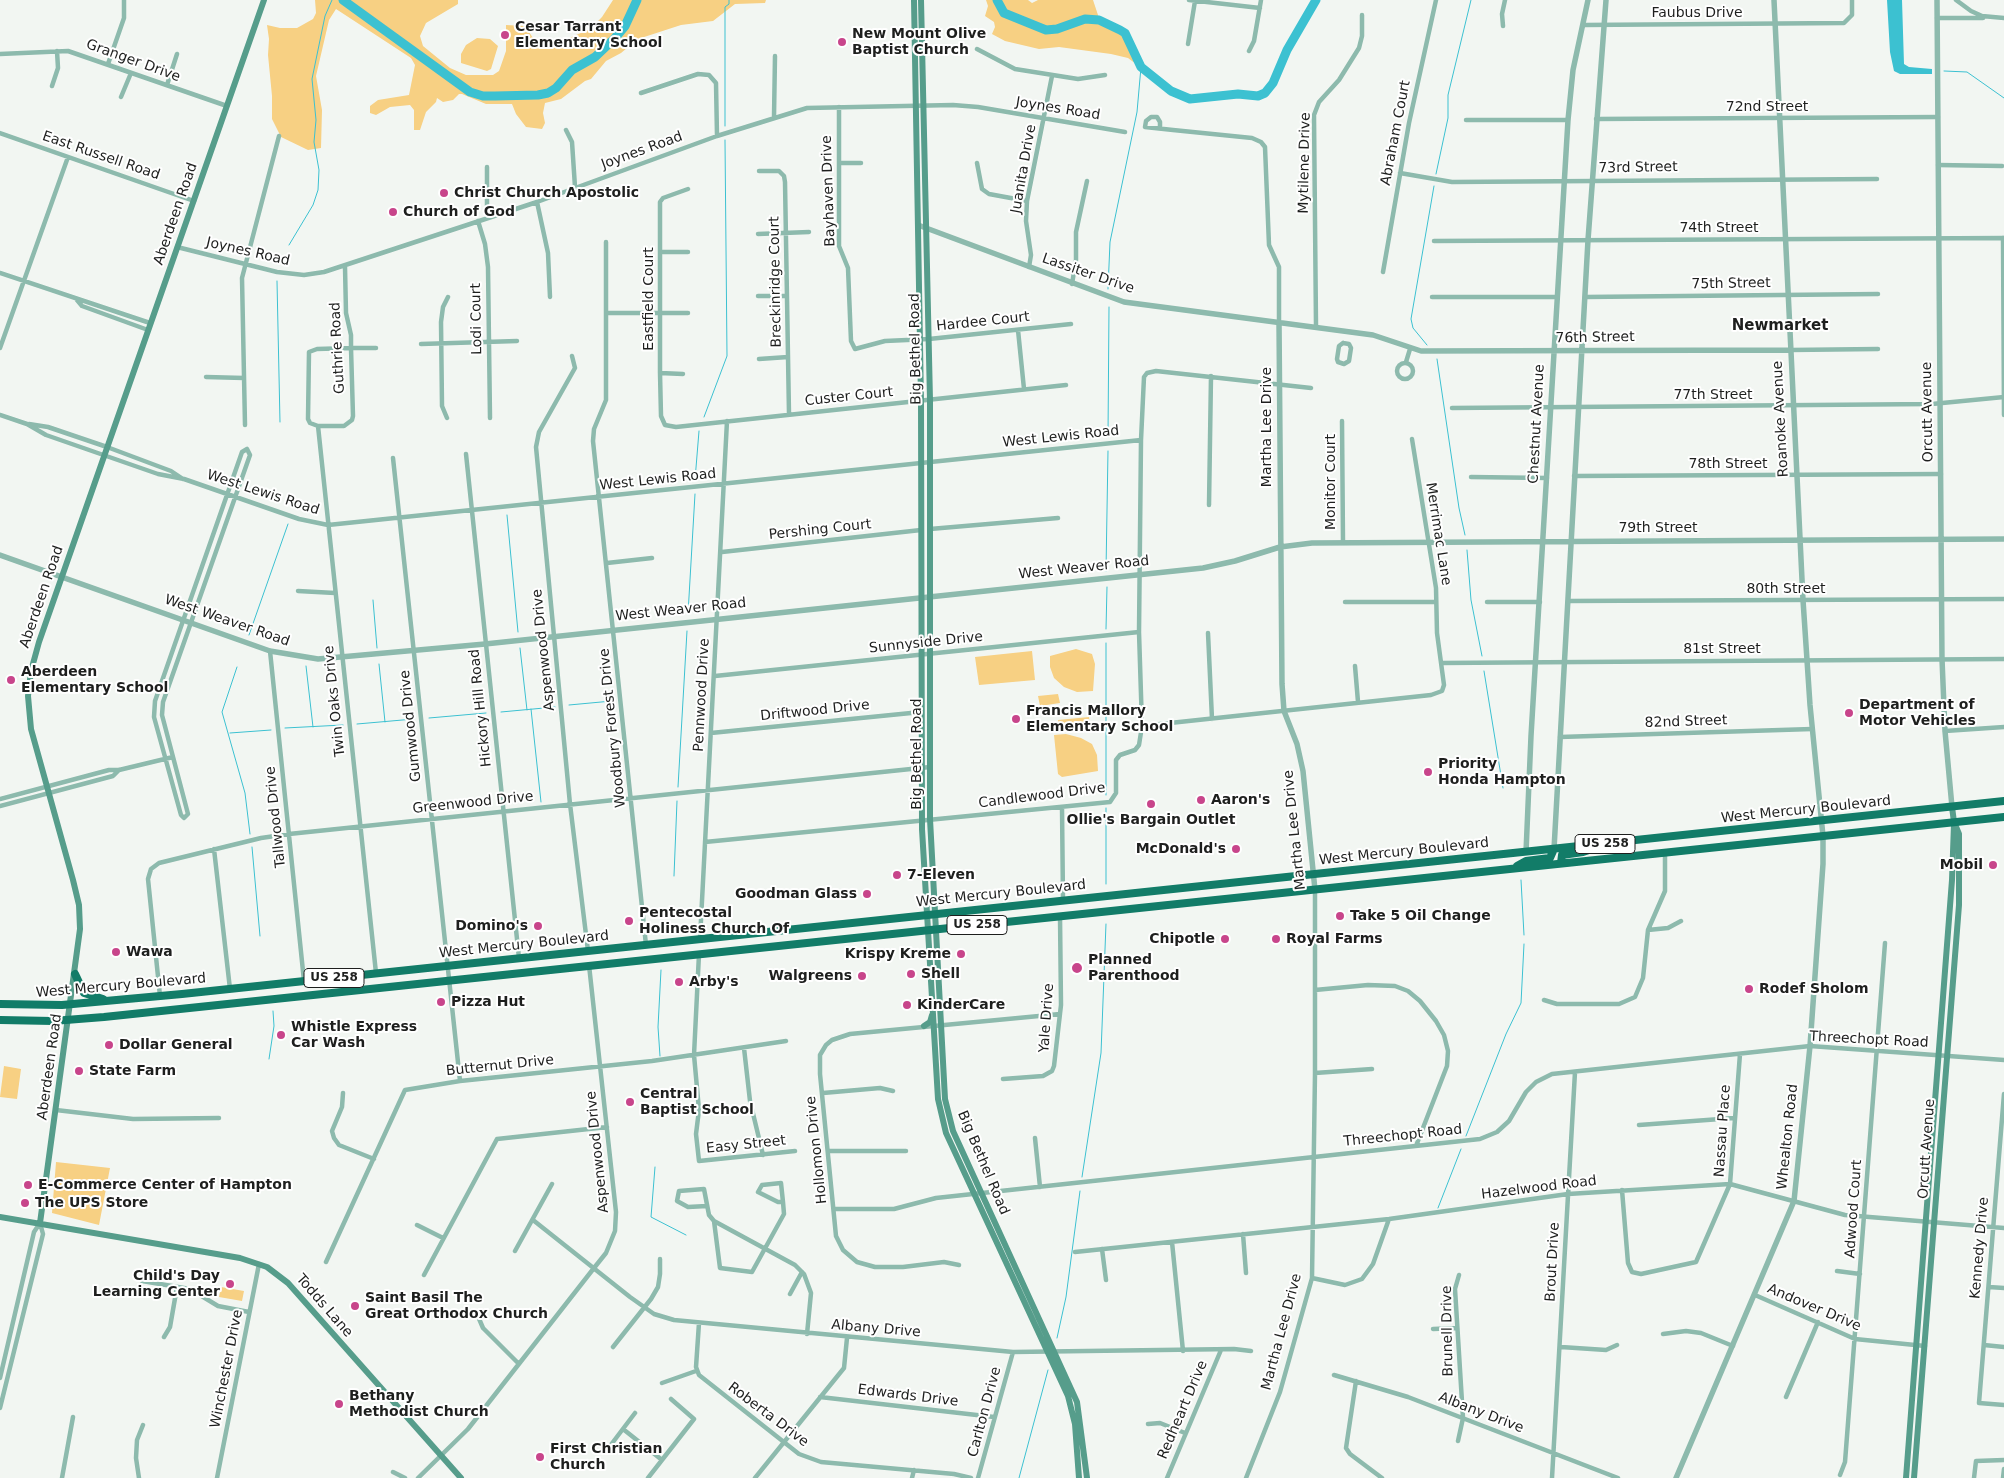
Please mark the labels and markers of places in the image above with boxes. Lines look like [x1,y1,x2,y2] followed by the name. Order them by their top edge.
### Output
[515,19,662,52] place label: Cesar Tarrant Elementary School
[852,26,986,58] place label: New Mount Olive Baptist Church
[499,29,511,41] marker: Cesar Tarrant Elementary School
[836,36,848,48] marker: New Mount Olive Baptist Church
[454,185,639,201] place label: Christ Church Apostolic
[438,187,450,199] marker: Christ Church Apostolic
[403,204,515,220] place label: Church of God
[387,206,399,218] marker: Church of God
[21,664,168,696] place label: Aberdeen Elementary School
[5,674,17,686] marker: Aberdeen Elementary School
[1859,697,1976,730] place label: Department of Motor Vehicles
[1026,703,1173,736] place label: Francis Mallory Elementary School
[1843,707,1855,719] marker: Department of Motor Vehicles
[1010,713,1022,725] marker: Francis Mallory Elementary School
[1438,756,1566,789] place label: Priority Honda Hampton
[1422,766,1434,778] marker: Priority Honda Hampton
[1211,792,1270,808] place label: Aaron's
[1195,794,1207,806] marker: Aaron's
[1145,798,1157,810] marker: Ollie's Bargain Outlet
[1067,812,1235,828] place label: Ollie's Bargain Outlet
[1136,841,1226,857] place label: McDonald's
[1230,843,1242,855] marker: McDonald's
[1940,857,1983,873] place label: Mobil
[1987,859,1999,871] marker: Mobil
[907,867,975,883] place label: 7-Eleven
[891,869,903,881] marker: 7-Eleven
[735,886,857,902] place label: Goodman Glass
[861,888,873,900] marker: Goodman Glass
[639,905,789,938] place label: Pentecostal Holiness Church Of
[1350,908,1491,924] place label: Take 5 Oil Change
[1334,910,1346,922] marker: Take 5 Oil Change
[623,915,635,927] marker: Pentecostal Holiness Church Of
[455,918,528,934] place label: Domino's
[532,920,544,932] marker: Domino's
[1149,931,1215,947] place label: Chipotle
[1286,931,1383,947] place label: Royal Farms
[1219,933,1231,945] marker: Chipotle
[1270,933,1282,945] marker: Royal Farms
[126,944,173,960] place label: Wawa
[110,946,122,958] marker: Wawa
[845,946,951,962] place label: Krispy Kreme
[955,948,967,960] marker: Krispy Kreme
[1088,952,1180,984] place label: Planned Parenthood
[1070,961,1084,975] marker: Planned Parenthood
[921,966,960,982] place label: Shell
[769,968,852,984] place label: Walgreens
[905,968,917,980] marker: Shell
[856,970,868,982] marker: Walgreens
[689,974,739,990] place label: Arby's
[673,976,685,988] marker: Arby's
[1759,981,1869,997] place label: Rodef Sholom
[1743,983,1755,995] marker: Rodef Sholom
[451,994,525,1010] place label: Pizza Hut
[435,996,447,1008] marker: Pizza Hut
[917,997,1005,1013] place label: KinderCare
[901,999,913,1011] marker: KinderCare
[291,1019,417,1052] place label: Whistle Express Car Wash
[275,1029,287,1041] marker: Whistle Express Car Wash
[119,1037,233,1053] place label: Dollar General
[103,1039,115,1051] marker: Dollar General
[89,1063,176,1079] place label: State Farm
[73,1065,85,1077] marker: State Farm
[640,1086,754,1118] place label: Central Baptist School
[624,1096,636,1108] marker: Central Baptist School
[38,1177,292,1193] place label: E-Commerce Center of Hampton
[22,1179,34,1191] marker: E-Commerce Center of Hampton
[35,1195,148,1211] place label: The UPS Store
[19,1197,31,1209] marker: The UPS Store
[93,1268,220,1300] place label: Child's Day Learning Center
[224,1278,236,1290] marker: Child's Day Learning Center
[365,1290,548,1322] place label: Saint Basil The Great Orthodox Church
[349,1300,361,1312] marker: Saint Basil The Great Orthodox Church
[349,1388,489,1420] place label: Bethany Methodist Church
[333,1398,345,1410] marker: Bethany Methodist Church
[550,1441,662,1474] place label: First Christian Church
[534,1451,546,1463] marker: First Christian Church

